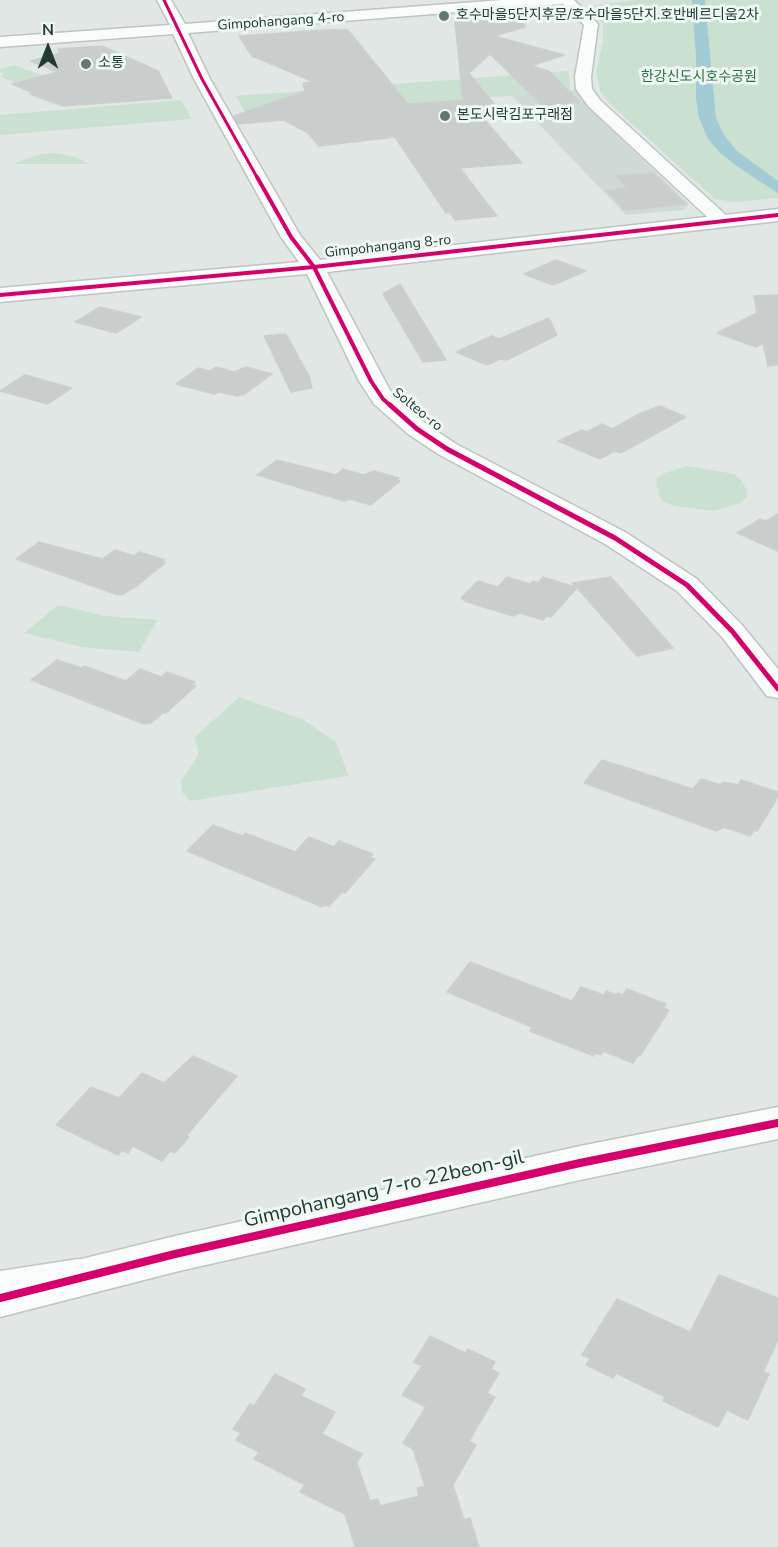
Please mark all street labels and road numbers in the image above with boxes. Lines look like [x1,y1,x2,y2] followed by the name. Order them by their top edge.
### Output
[217,9,345,35] street label: Gimpohangang 4-ro
[324,232,452,262] street label: Gimpohangang 8-ro
[389,385,445,435] street label: Solteo-ro
[242,1146,526,1234] street label: Gimpohangang 7-ro 22beon-gil

